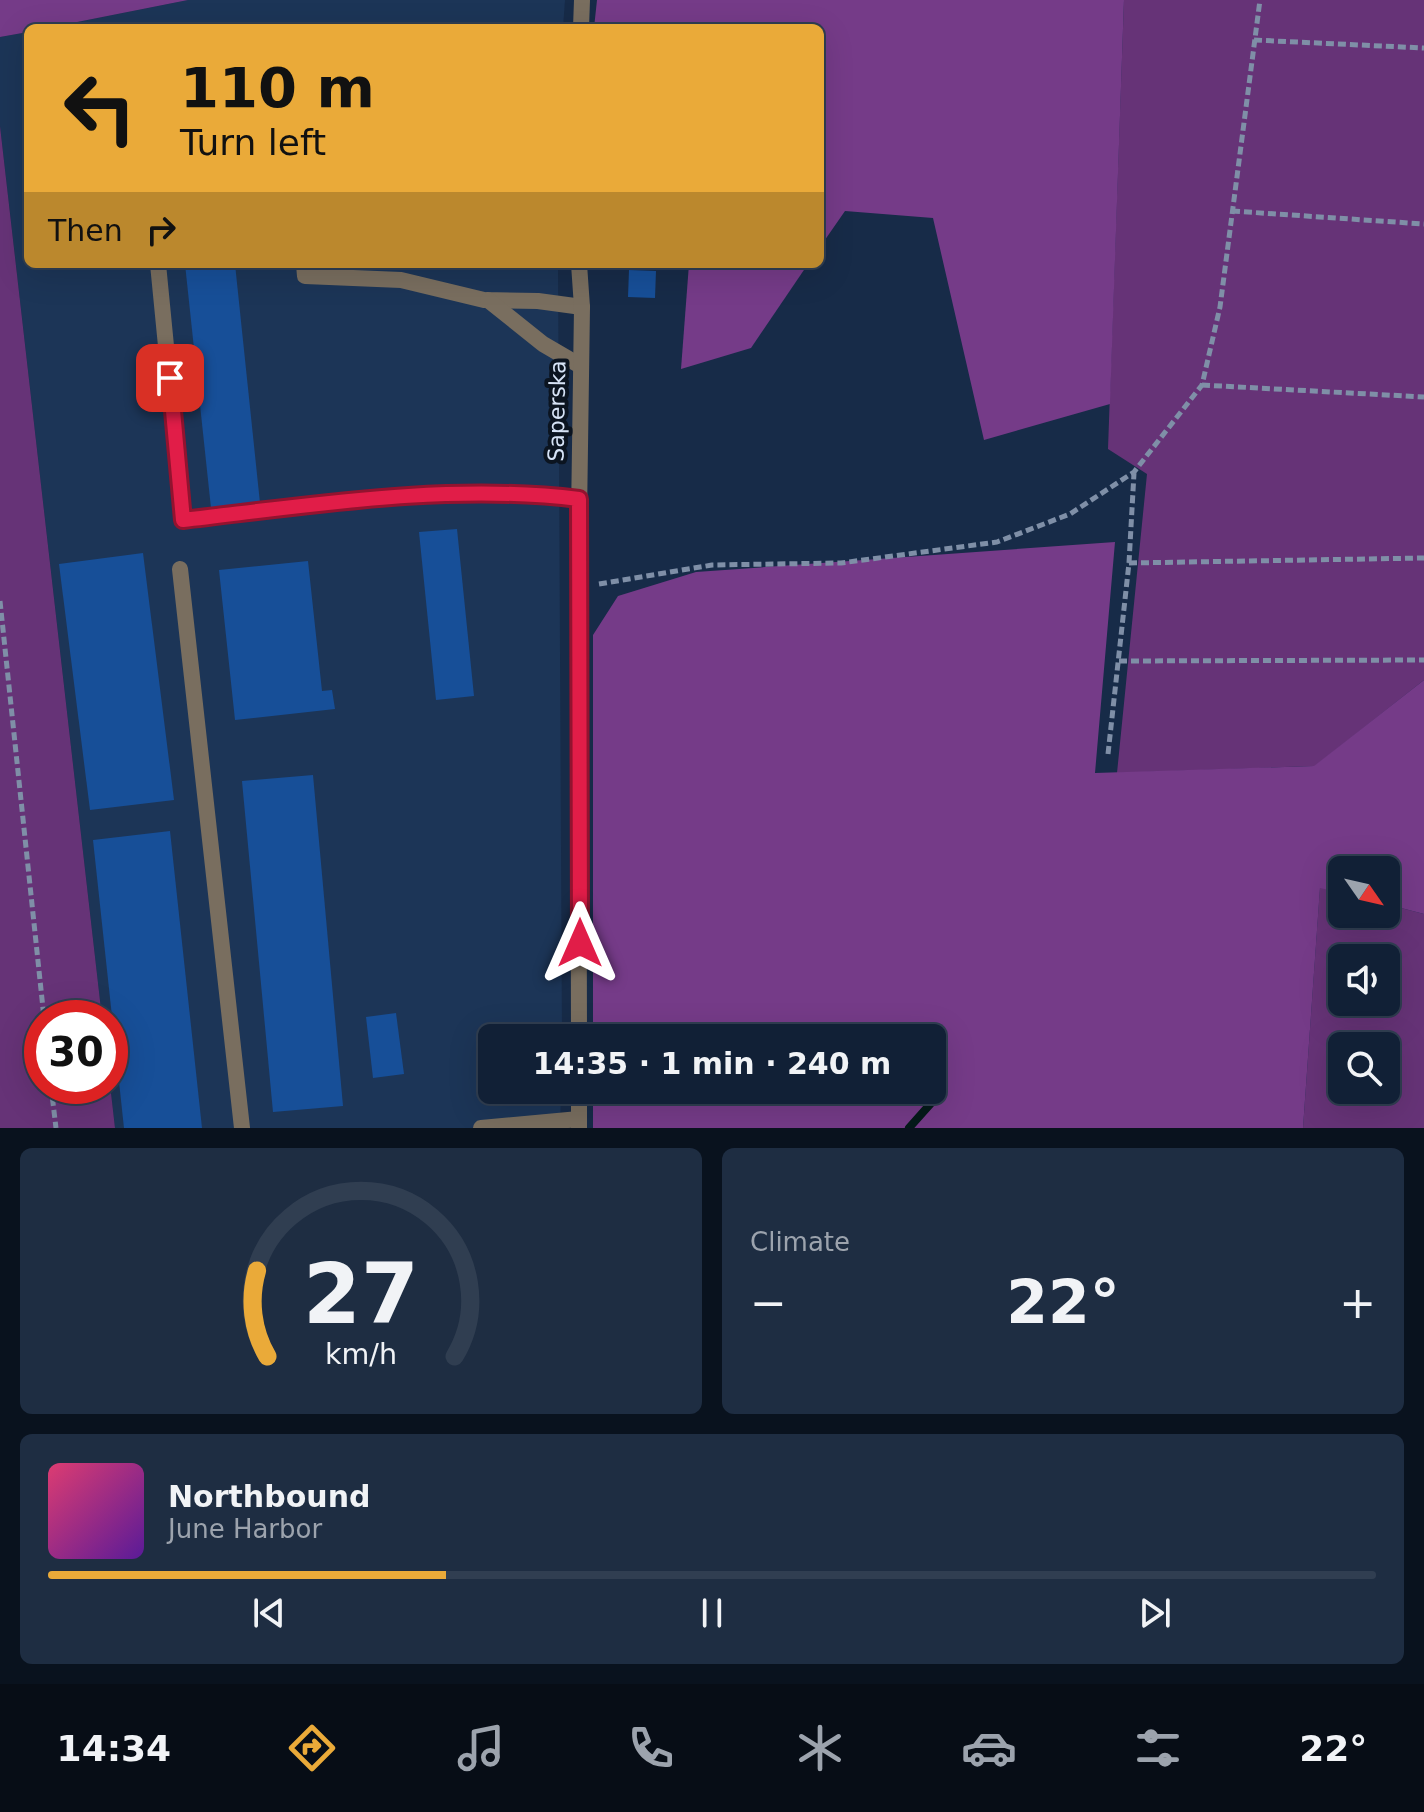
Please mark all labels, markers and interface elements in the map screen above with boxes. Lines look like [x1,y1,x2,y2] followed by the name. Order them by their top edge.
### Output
[180,55,375,120] text: 110 m
[48,56,152,160] icon: left
[180,122,326,163] text: Turn left
[139,208,183,252] icon: right
[48,213,123,248] text: Then
[136,344,204,412] pin
[148,356,192,400] icon: arrive
[544,360,570,462] street label: Saperska
[1328,856,1400,928] north arrow
[1328,856,1400,1104] map controls
[538,901,622,985] position arrow
[1328,944,1400,1016] button: sound
[24,1000,128,1104] speed limit sign: 30
[1328,1032,1400,1104] button: search
[533,1046,891,1081] text: 14:35 · 1 min · 240 m
[750,1227,850,1257] text: Climate
[303,1246,419,1343] text: 27
[1006,1267,1120,1337] text: 22°
[750,1277,787,1328] text: −
[1339,1277,1376,1328] text: +
[325,1337,397,1371] text: km/h
[168,1479,371,1514] text: Northbound
[168,1514,322,1544] text: June Harbor
[247,1591,291,1635] icon: previous
[690,1591,734,1635] icon: pause
[1133,1591,1177,1635] icon: next
[284,1720,340,1776] icon: directions
[453,1720,509,1776] icon: music
[623,1720,679,1776] icon: phone
[792,1720,848,1776] icon: climate
[961,1720,1017,1776] icon: car
[1130,1720,1186,1776] icon: filters
[57,1728,171,1769] text: 14:34
[1299,1728,1367,1769] text: 22°

